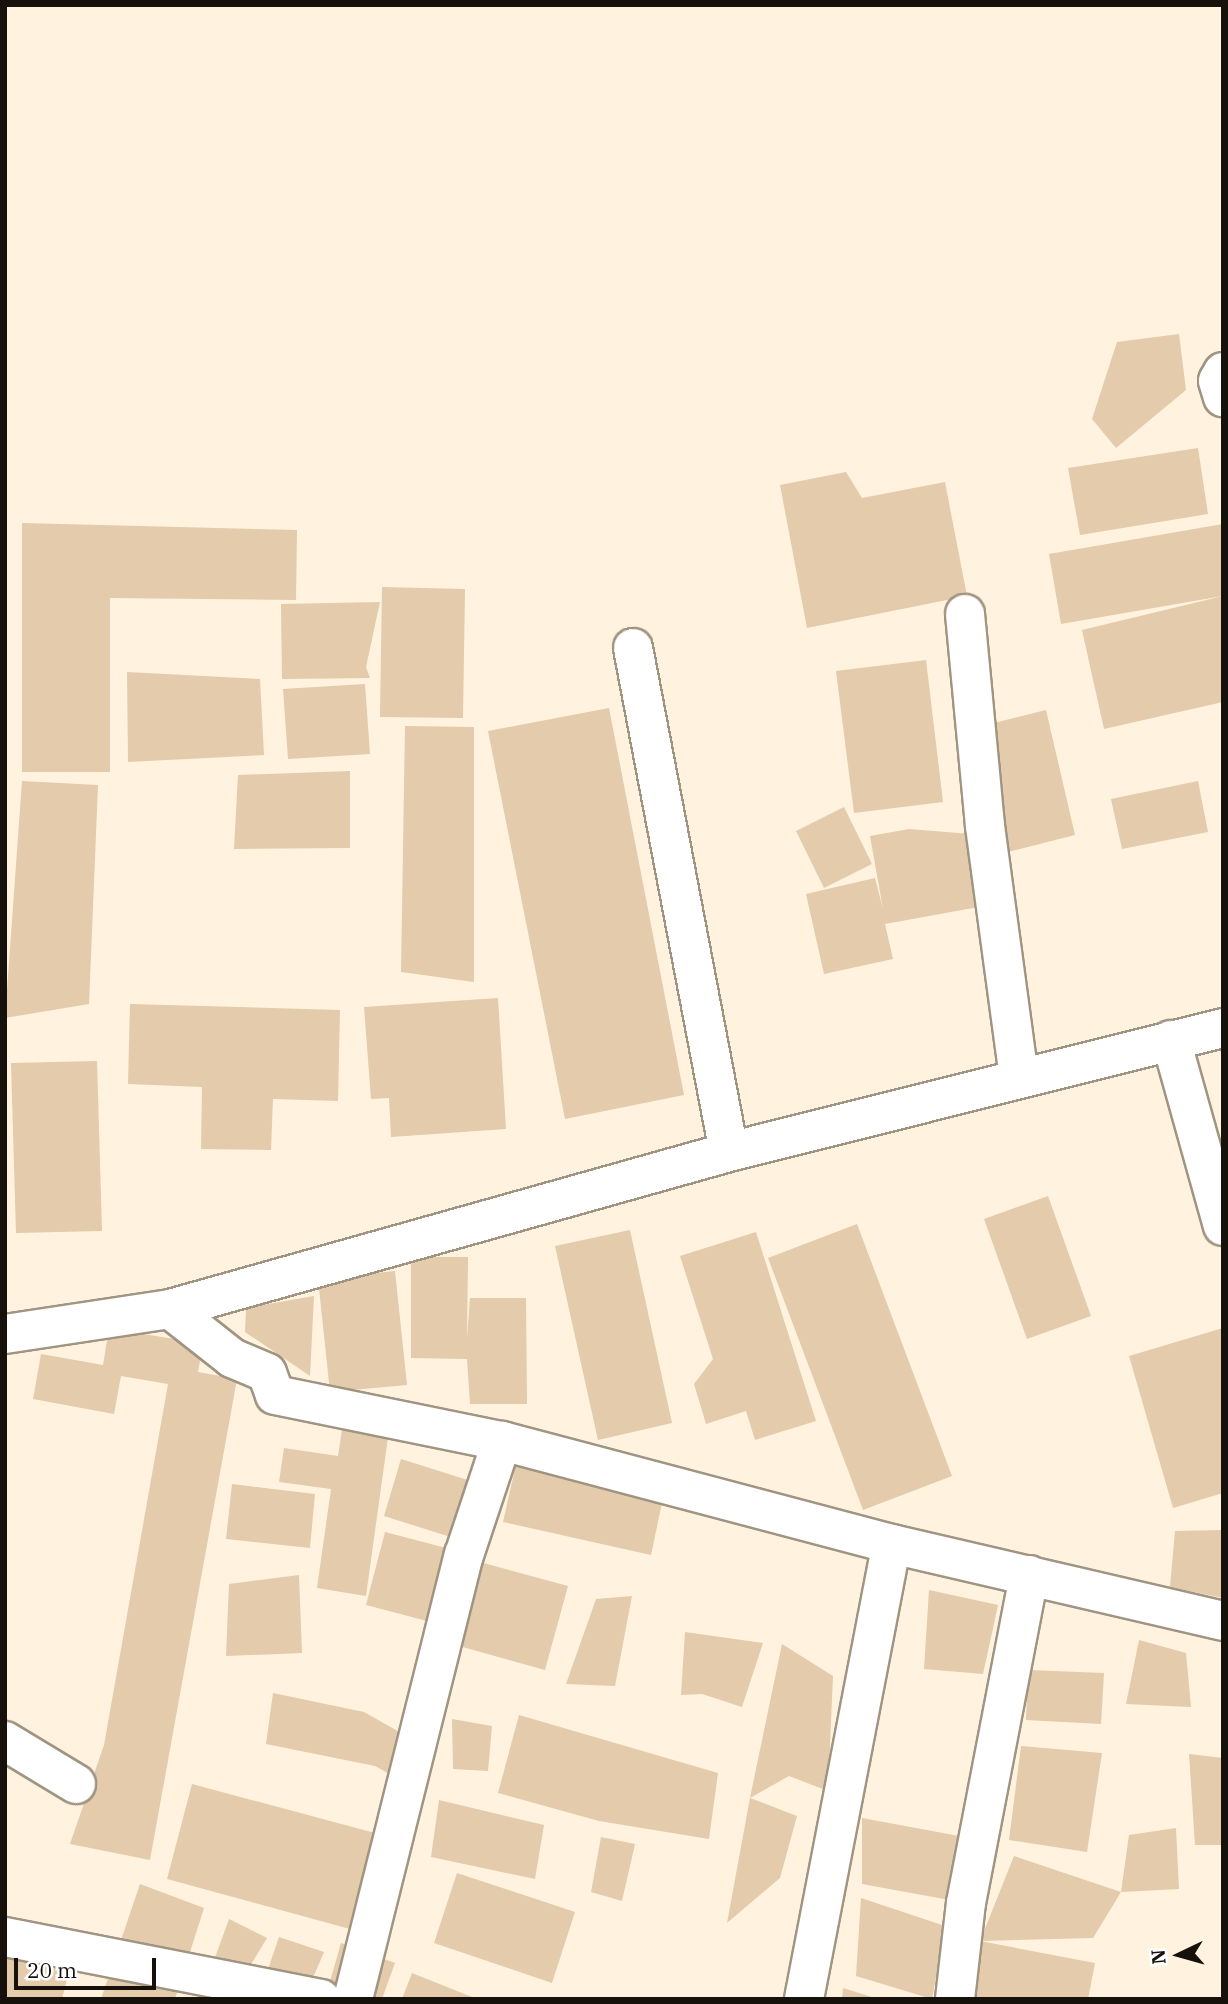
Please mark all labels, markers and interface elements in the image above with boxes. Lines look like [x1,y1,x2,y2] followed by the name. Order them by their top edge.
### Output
[1144,1920,1214,1990] north arrow
[18,1944,159,1988] scale bar
[1145,1948,1171,1965] text: N
[27,1956,77,1984] text: 20 m

